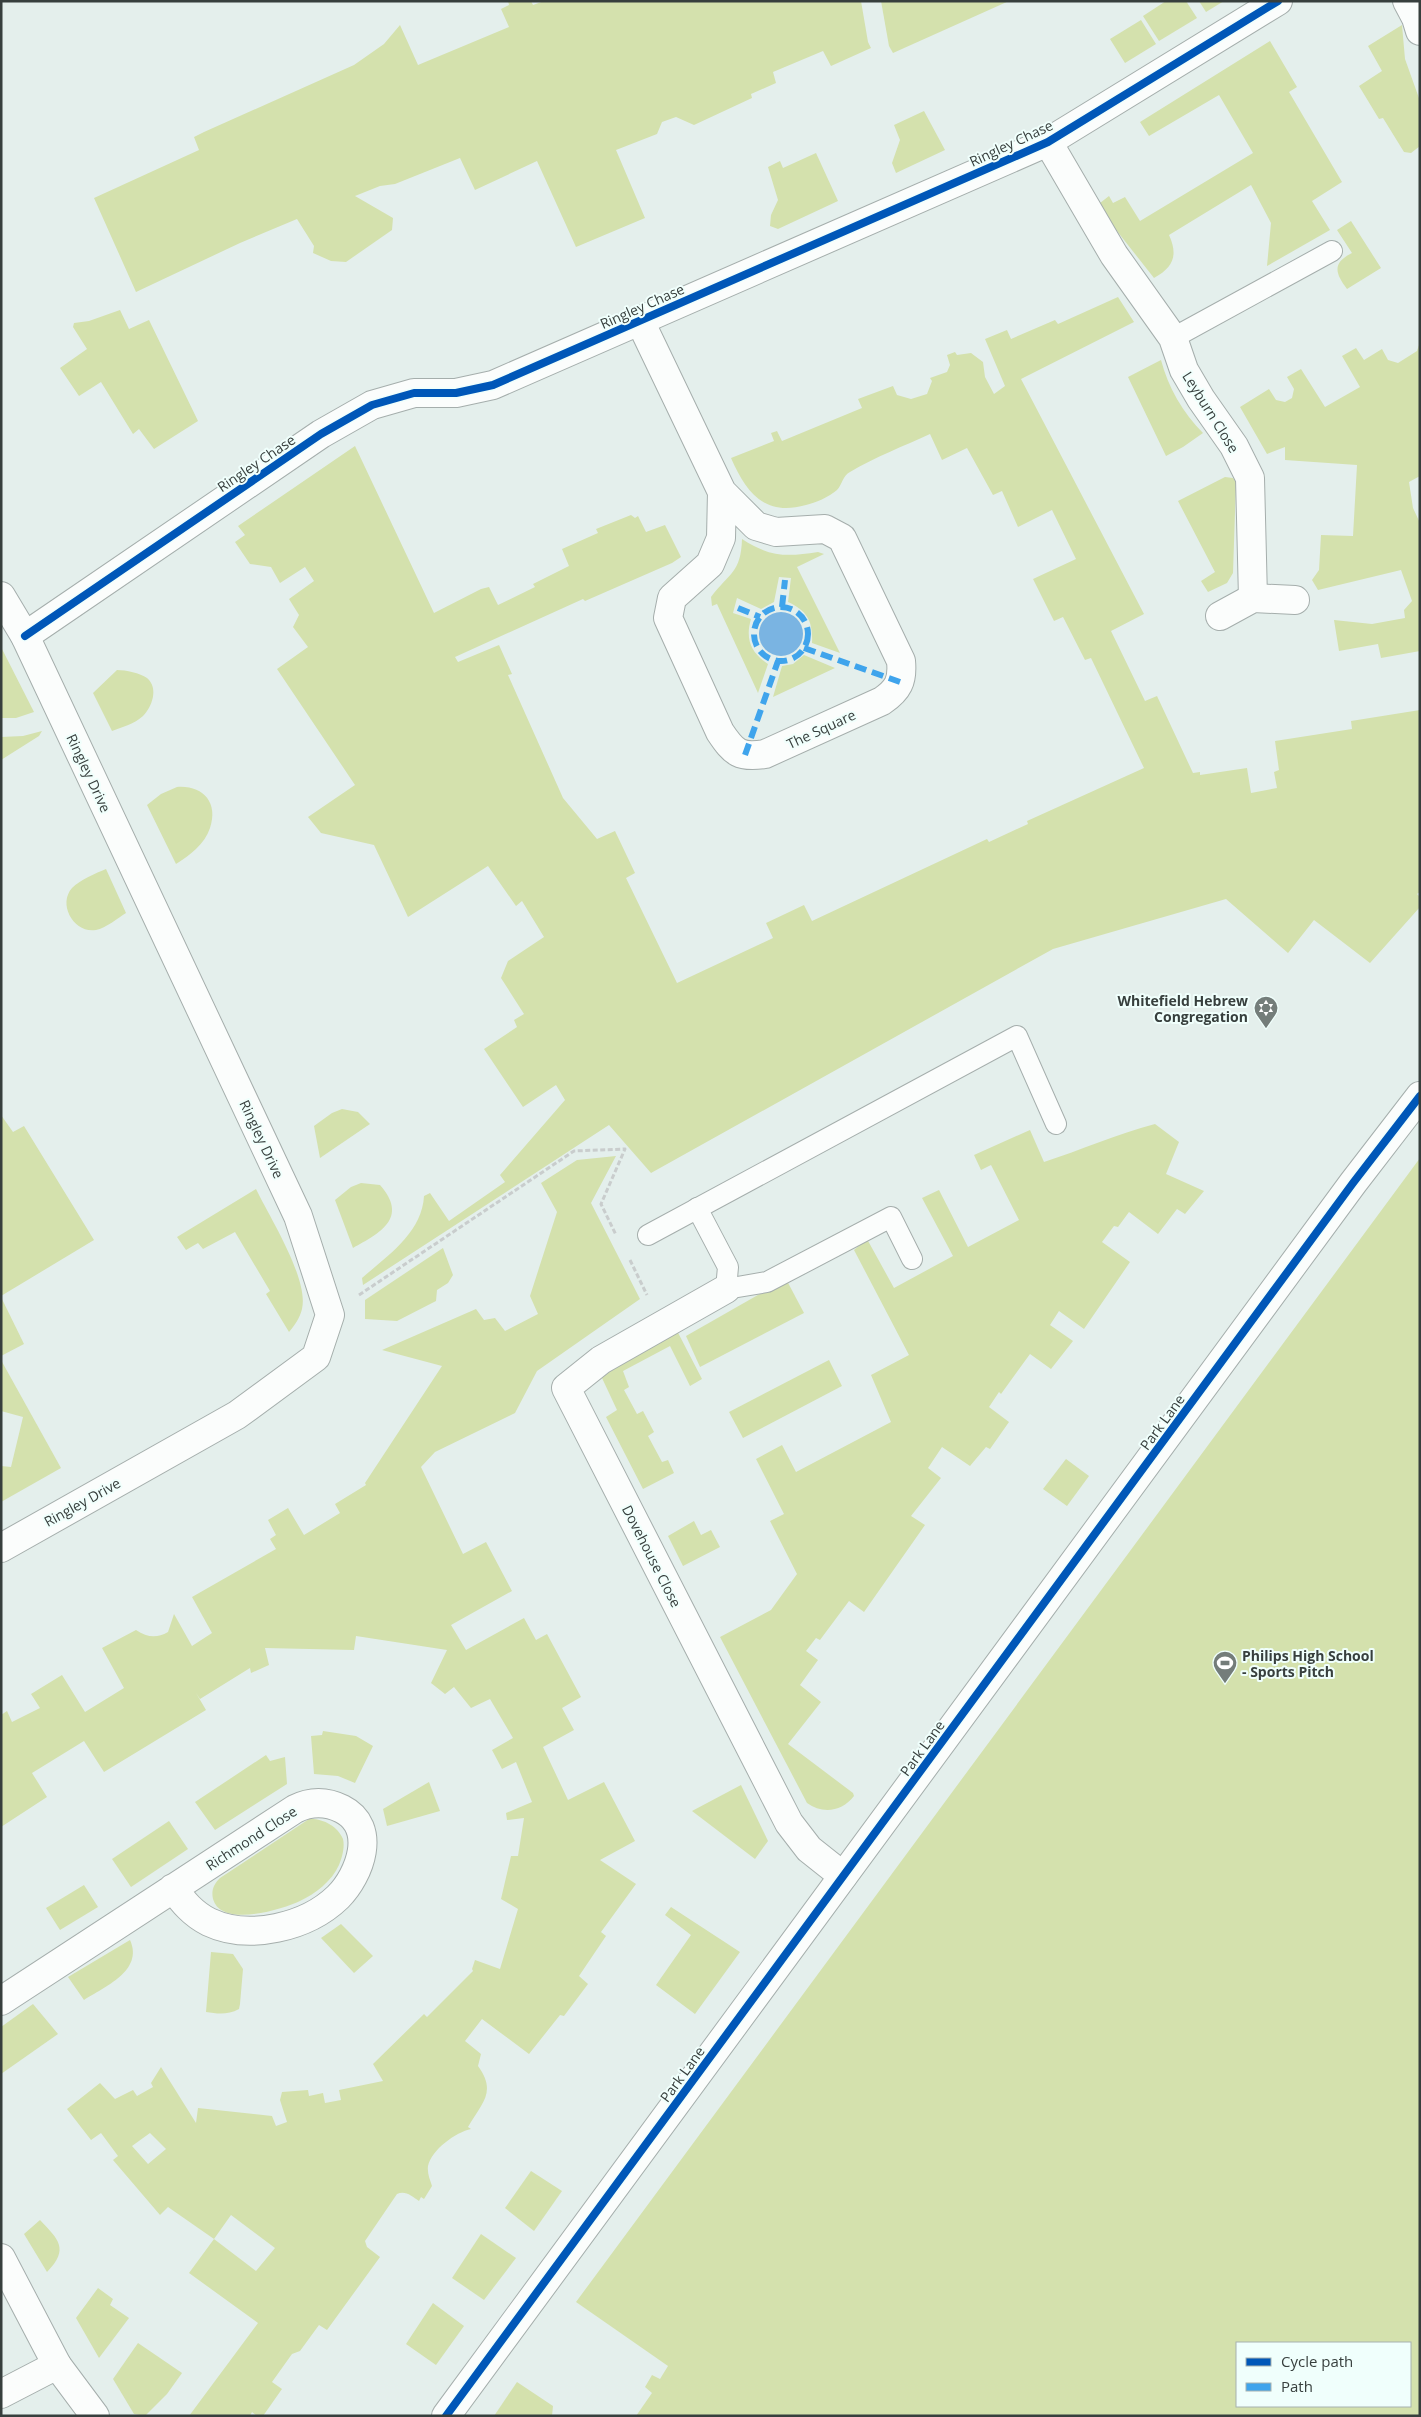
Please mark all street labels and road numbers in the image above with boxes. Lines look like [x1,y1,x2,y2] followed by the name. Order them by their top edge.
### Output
[966,115,1056,171] street label: Ringley Chase
[597,279,687,333] street label: Ringley Chase
[1178,368,1244,456] street label: Leyburn Close
[213,430,299,496] street label: Ringley Chase
[783,705,859,753] street label: The Square
[62,731,116,816] street label: Ringley Drive
[235,1097,289,1182] street label: Ringley Drive
[1135,1390,1189,1454] street label: Park Lane
[40,1473,124,1531] street label: Ringley Drive
[618,1502,686,1611] street label: Dovehouse Close
[895,1716,949,1780] street label: Park Lane
[202,1801,300,1875] street label: Richmond Close
[655,2042,709,2106] street label: Park Lane

